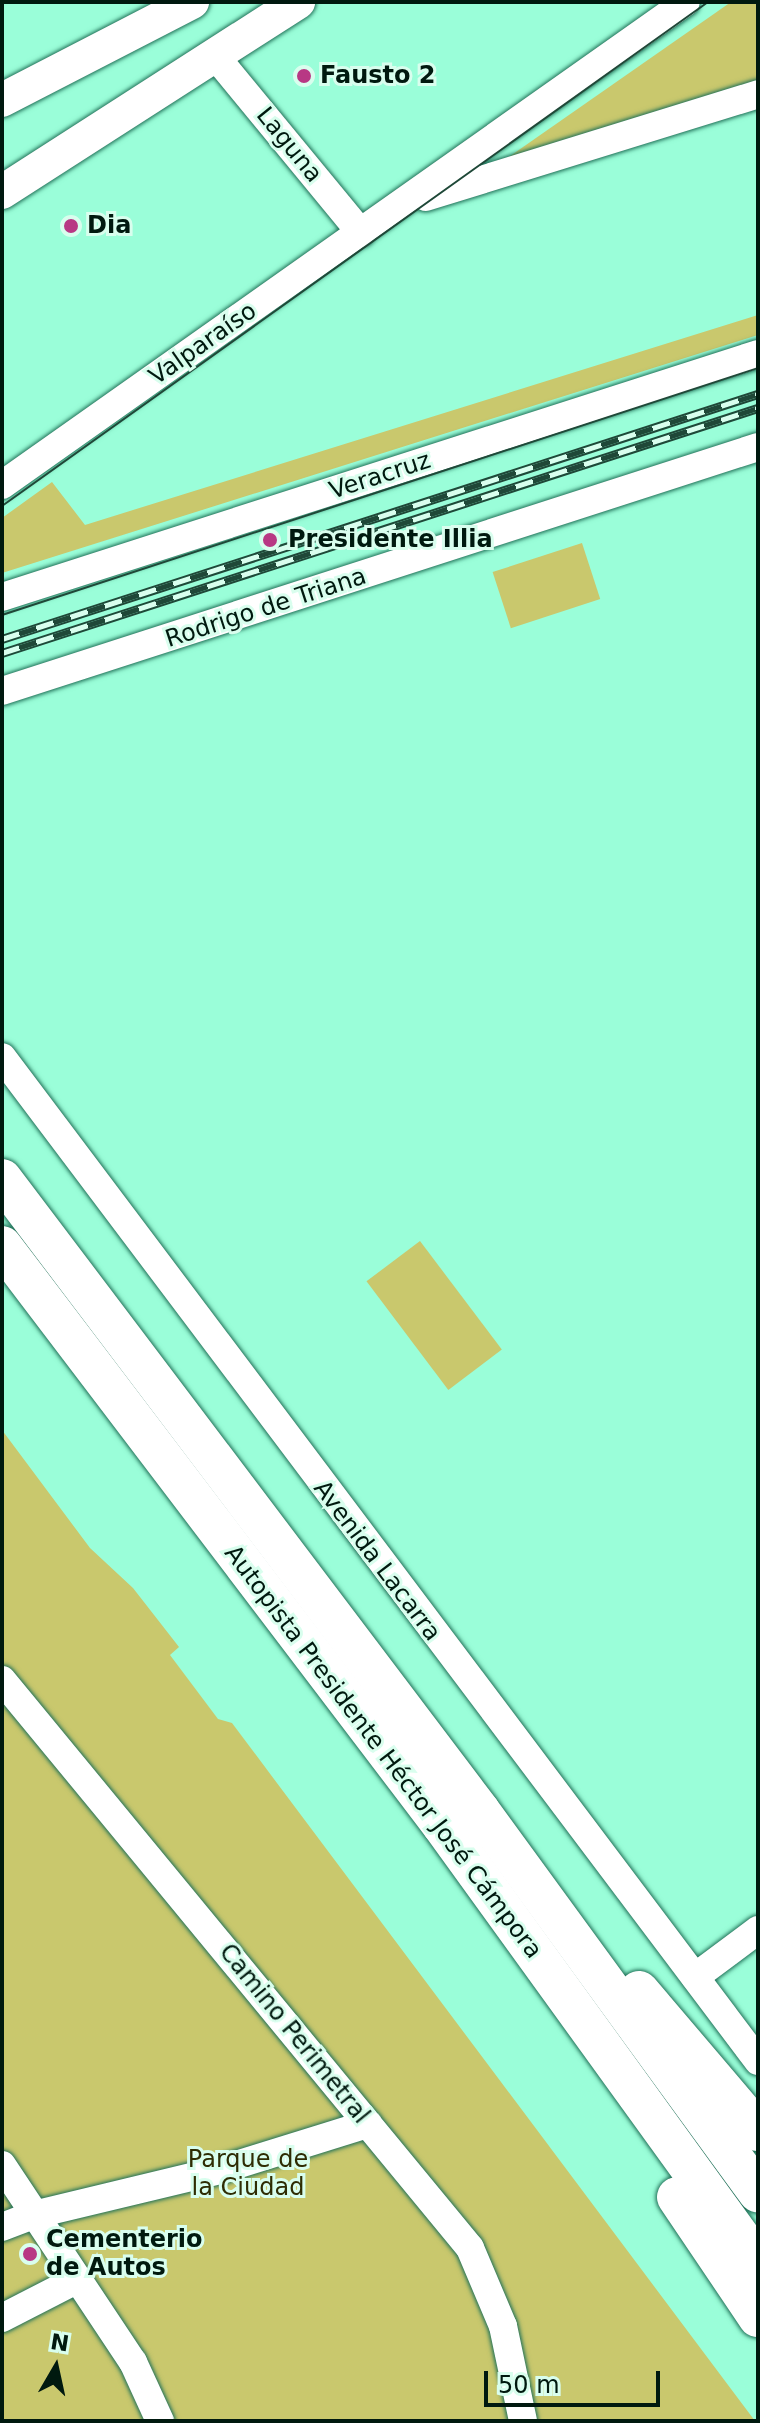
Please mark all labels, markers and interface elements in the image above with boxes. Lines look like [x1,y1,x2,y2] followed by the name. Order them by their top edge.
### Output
[320,62,436,90] place label: Fausto 2
[295,67,313,85] marker: Fausto 2
[250,102,328,188] street label: Laguna
[87,212,131,240] place label: Dia
[62,217,80,235] marker: Dia
[144,297,262,391] street label: Valparaíso
[326,446,434,506] street label: Veracruz
[288,526,493,554] place label: Presidente Illia
[259,529,281,551] marker: Presidente Illia
[162,562,370,654] street label: Rodrigo de Triana
[307,1475,447,1647] street label: Avenida Lacarra
[218,1540,548,1964] street label: Autopista Presidente Héctor José Cámpora
[213,1938,375,2130] street label: Camino Perimetral
[188,2146,308,2202] park label: Parque de la Ciudad
[46,2226,203,2282] place label: Cementerio de Autos
[21,2245,39,2263] marker: Cementerio de Autos
[16,2327,96,2407] north arrow
[49,2329,71,2357] text: N
[488,2355,664,2405] scale bar
[498,2371,560,2399] text: 50 m

